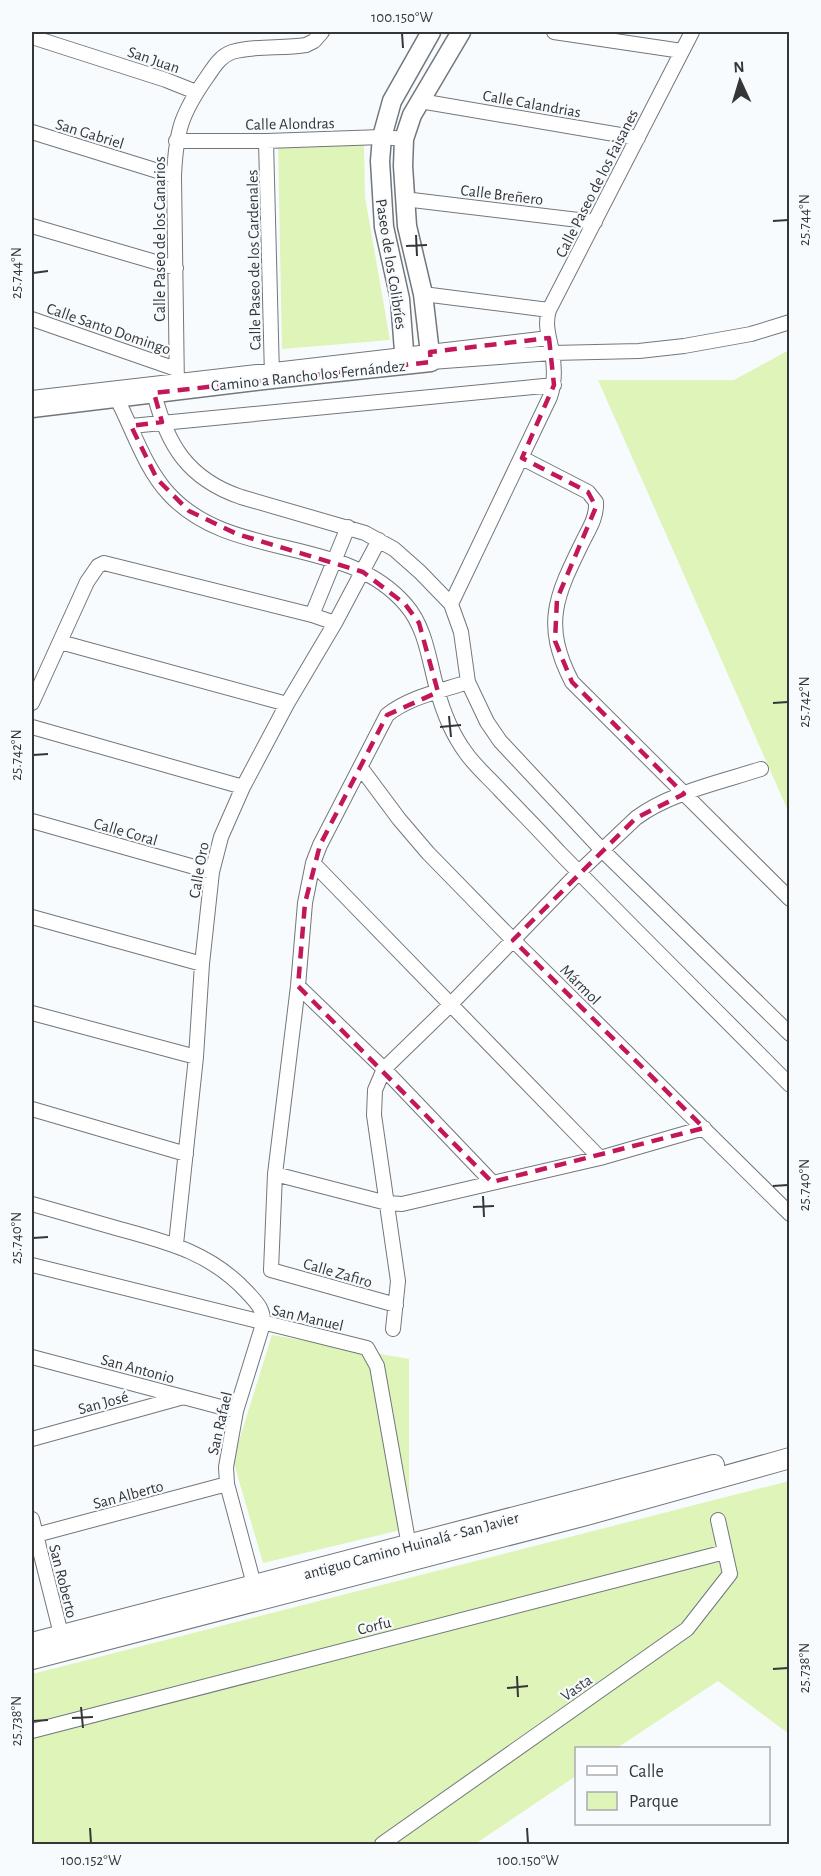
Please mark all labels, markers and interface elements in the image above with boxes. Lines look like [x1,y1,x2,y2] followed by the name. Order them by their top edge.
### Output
[371,10,433,25] text: 100.150°W
[126,44,182,76] street label: San Juan
[710,51,770,111] north arrow
[733,59,745,75] text: N
[481,87,582,121] street label: Calle Calandrias
[553,107,641,260] street label: Calle Paseo de los Faisanes
[245,115,335,133] street label: Calle Alondras
[54,116,126,152] street label: San Gabriel
[152,156,168,322] street label: Calle Paseo de los Canarios
[244,169,264,350] street label: Calle Paseo de los Cardenales
[460,182,544,208] street label: Calle Breñero
[797,194,812,246] text: 25.744°N
[373,198,409,331] street label: Paseo de los Colibríes
[9,247,24,299] text: 25.744°N
[44,300,173,358] street label: Calle Santo Domingo
[210,358,406,394] street label: Camino a Rancho los Fernández
[797,676,812,728] text: 25.742°N
[9,729,24,781] text: 25.742°N
[92,815,160,849] street label: Calle Coral
[186,841,212,900] street label: Calle Oro
[557,962,603,1008] street label: Mármol
[797,1159,812,1211] text: 25.740°N
[9,1212,24,1264] text: 25.740°N
[301,1255,374,1291] street label: Calle Zafiro
[271,1302,345,1334] street label: San Manuel
[99,1351,176,1386] street label: San Antonio
[76,1389,130,1417] street label: San José
[205,1390,235,1456] street label: San Rafael
[91,1478,165,1512] street label: San Alberto
[302,1509,521,1582] street label: antiguo Camino Huinalá - San Javier
[46,1543,80,1620] street label: San Roberto
[356,1614,393,1638] street label: Corfu
[797,1643,812,1693] text: 25.738°N
[558,1672,595,1704] street label: Vasta
[9,1696,24,1746] text: 25.738°N
[575,1747,770,1825] legend
[629,1763,664,1781] text: Calle
[629,1793,678,1811] text: Parque
[61,1853,122,1868] text: 100.152°W
[497,1853,559,1868] text: 100.150°W

